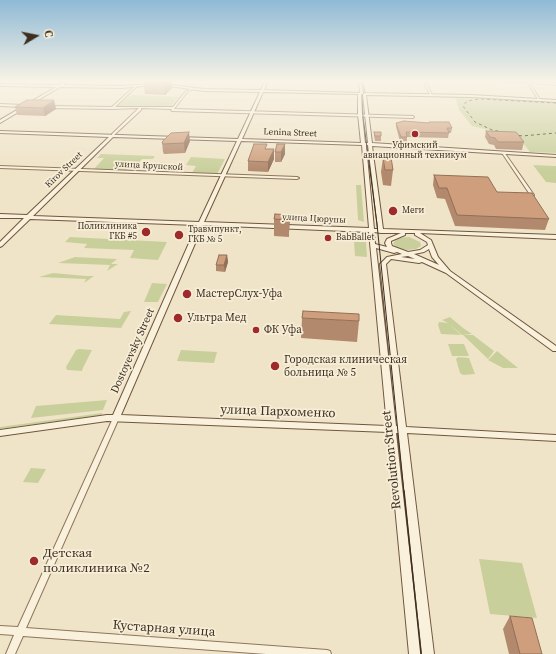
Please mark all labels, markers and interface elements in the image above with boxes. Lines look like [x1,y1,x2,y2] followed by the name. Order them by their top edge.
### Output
[16,16,56,56] north arrow
[40,29,56,39] text: С
[263,127,317,139] street label: Lenina Street
[410,129,420,139] marker: Уфимский авиационный техникум
[363,141,467,162] place label: Уфимский авиационный техникум
[43,150,85,190] street label: Kirov Street
[115,159,183,173] street label: улица Крупской
[387,205,399,217] marker: Меги
[402,206,424,216] place label: Меги
[282,212,346,226] street label: улица Цюрупы
[78,222,137,243] place label: Поликлиника ГКБ #5
[188,225,242,246] place label: Травмпункт, ГКБ № 5
[140,226,152,238] marker: Поликлиника ГКБ #5
[173,229,185,241] marker: Травмпункт, ГКБ № 5
[323,233,333,243] marker: BabBallet
[336,233,374,243] place label: BabBallet
[196,287,282,301] place label: МастерСлух-Уфа
[181,288,193,300] marker: МастерСлух-Уфа
[108,306,158,396] street label: Dostoyevsky Street
[187,311,246,325] place label: Ультра Мед
[172,312,184,324] marker: Ультра Мед
[264,323,302,337] place label: ФК Уфа
[251,325,261,335] marker: ФК Уфа
[284,353,407,379] place label: Городская клиническая больница № 5
[269,360,281,372] marker: Городская клиническая больница № 5
[220,402,336,422] street label: улица Пархоменко
[379,410,405,510] street label: Revolution Street
[43,546,150,577] place label: Детская поликлиника №2
[28,555,40,567] marker: Детская поликлиника №2
[112,618,216,640] street label: Кустарная улица

